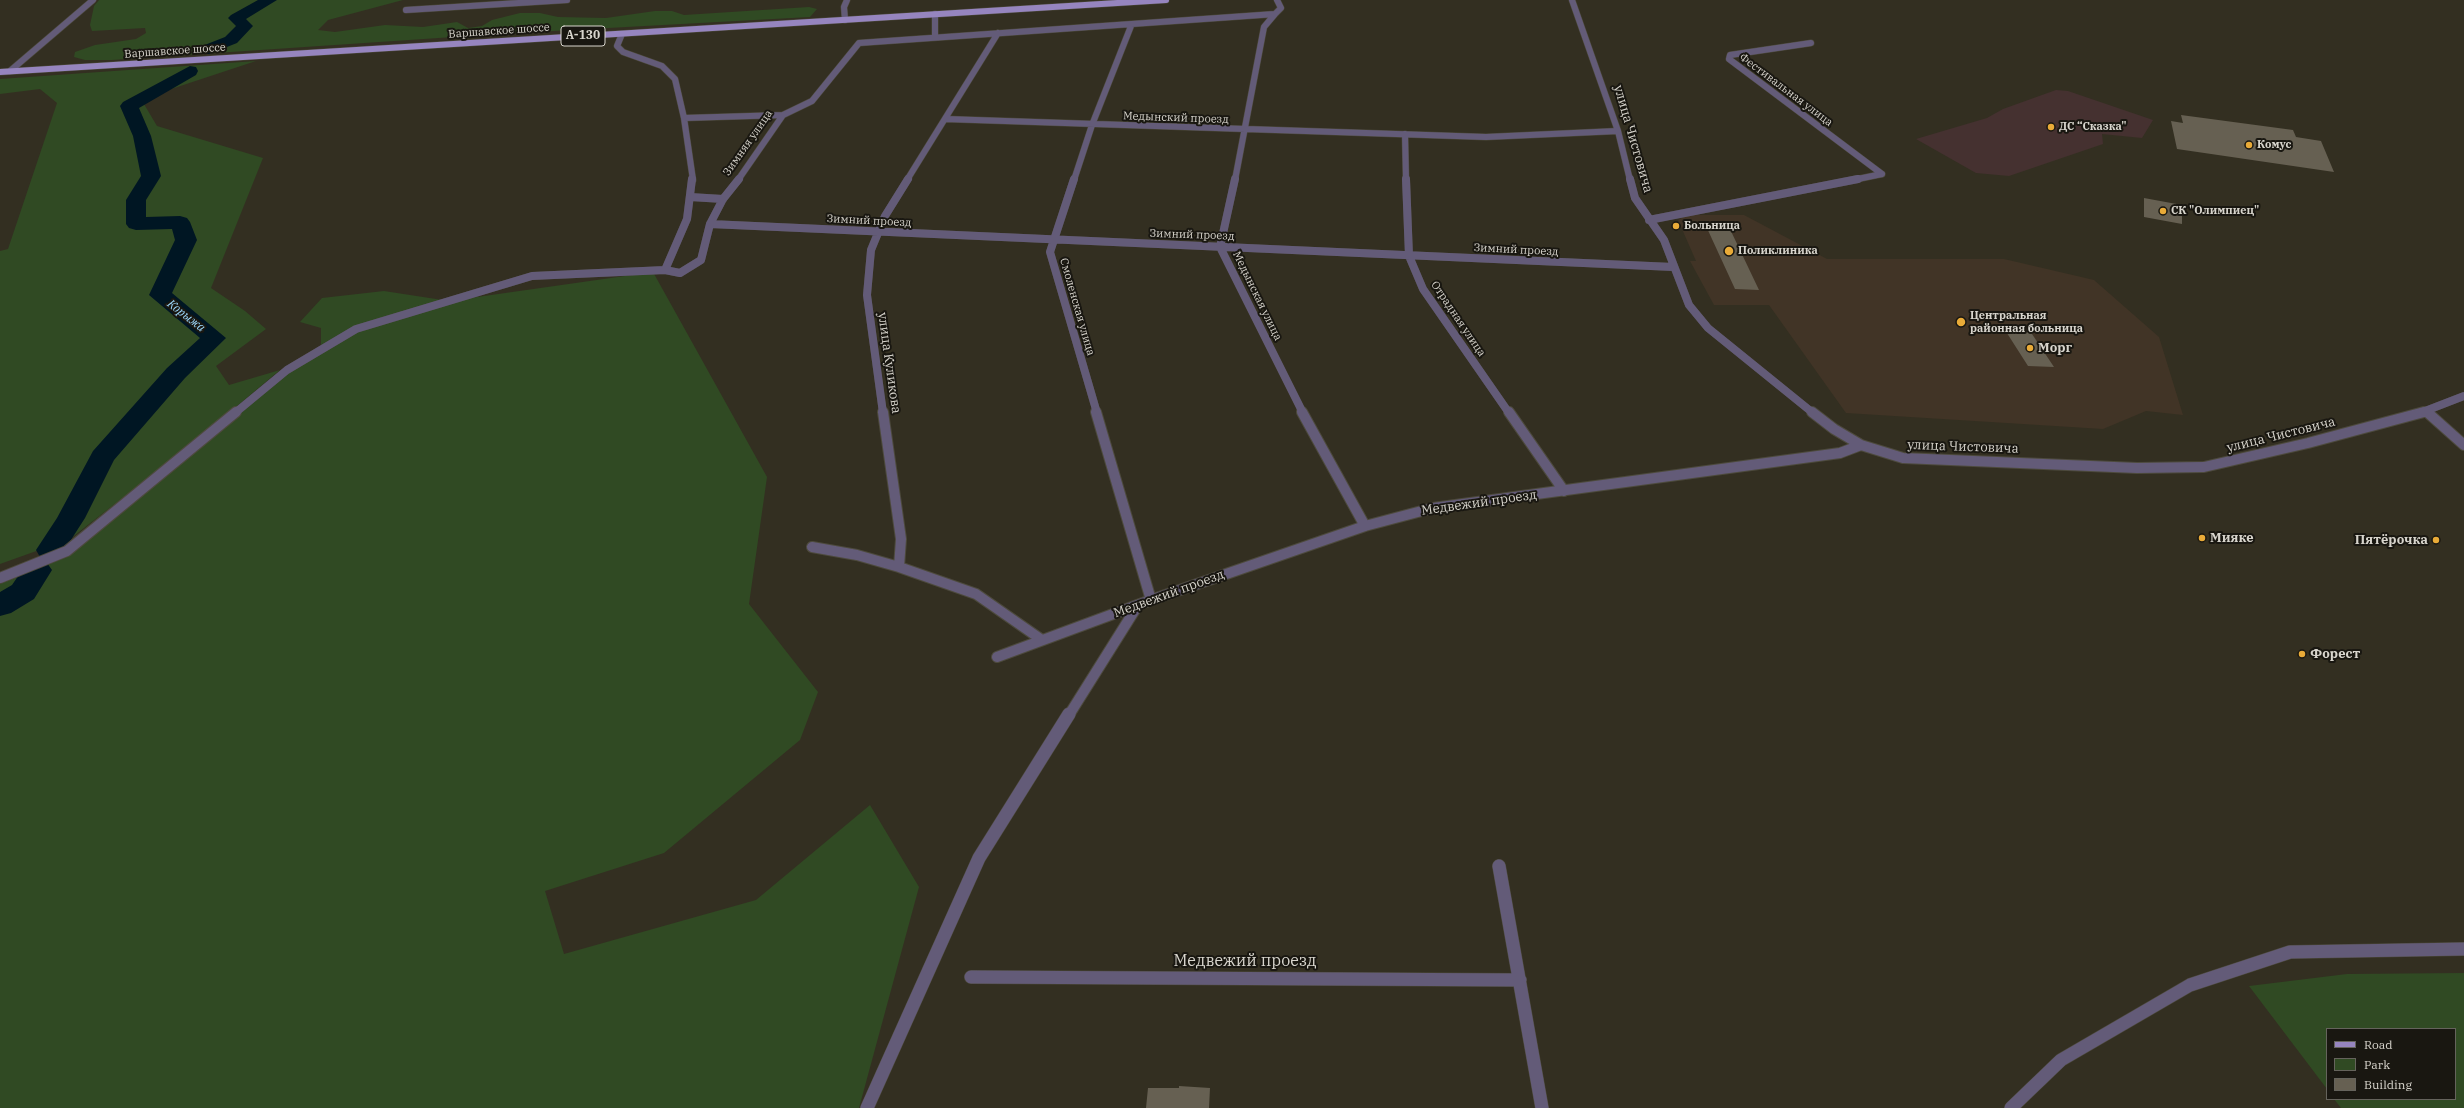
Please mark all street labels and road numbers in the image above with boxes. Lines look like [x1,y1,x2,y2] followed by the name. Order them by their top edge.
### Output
[448,21,550,41] street label: Варшавское шоссе
[561,26,605,46] road number: А-130
[124,41,226,61] street label: Варшавское шоссе
[1737,51,1835,129] street label: Фестивальная улица
[1610,83,1656,195] street label: улица Чистовича
[720,108,776,178] street label: Зимняя улица
[1123,110,1229,126] street label: Медынский проезд
[826,212,912,230] street label: Зимний проезд
[1149,227,1235,243] street label: Зимний проезд
[1473,241,1559,259] street label: Зимний проезд
[1230,249,1284,343] street label: Медынская улица
[1057,257,1097,357] street label: Смоленская улица
[1428,279,1488,359] street label: Отрадная улица
[874,311,904,415] street label: улица Куликова
[2225,414,2337,456] street label: улица Чистовича
[1907,437,2019,457] street label: улица Чистовича
[1420,487,1538,519] street label: Медвежий проезд
[1112,567,1226,621] street label: Медвежий проезд
[1173,951,1317,971] street label: Медвежий проезд

